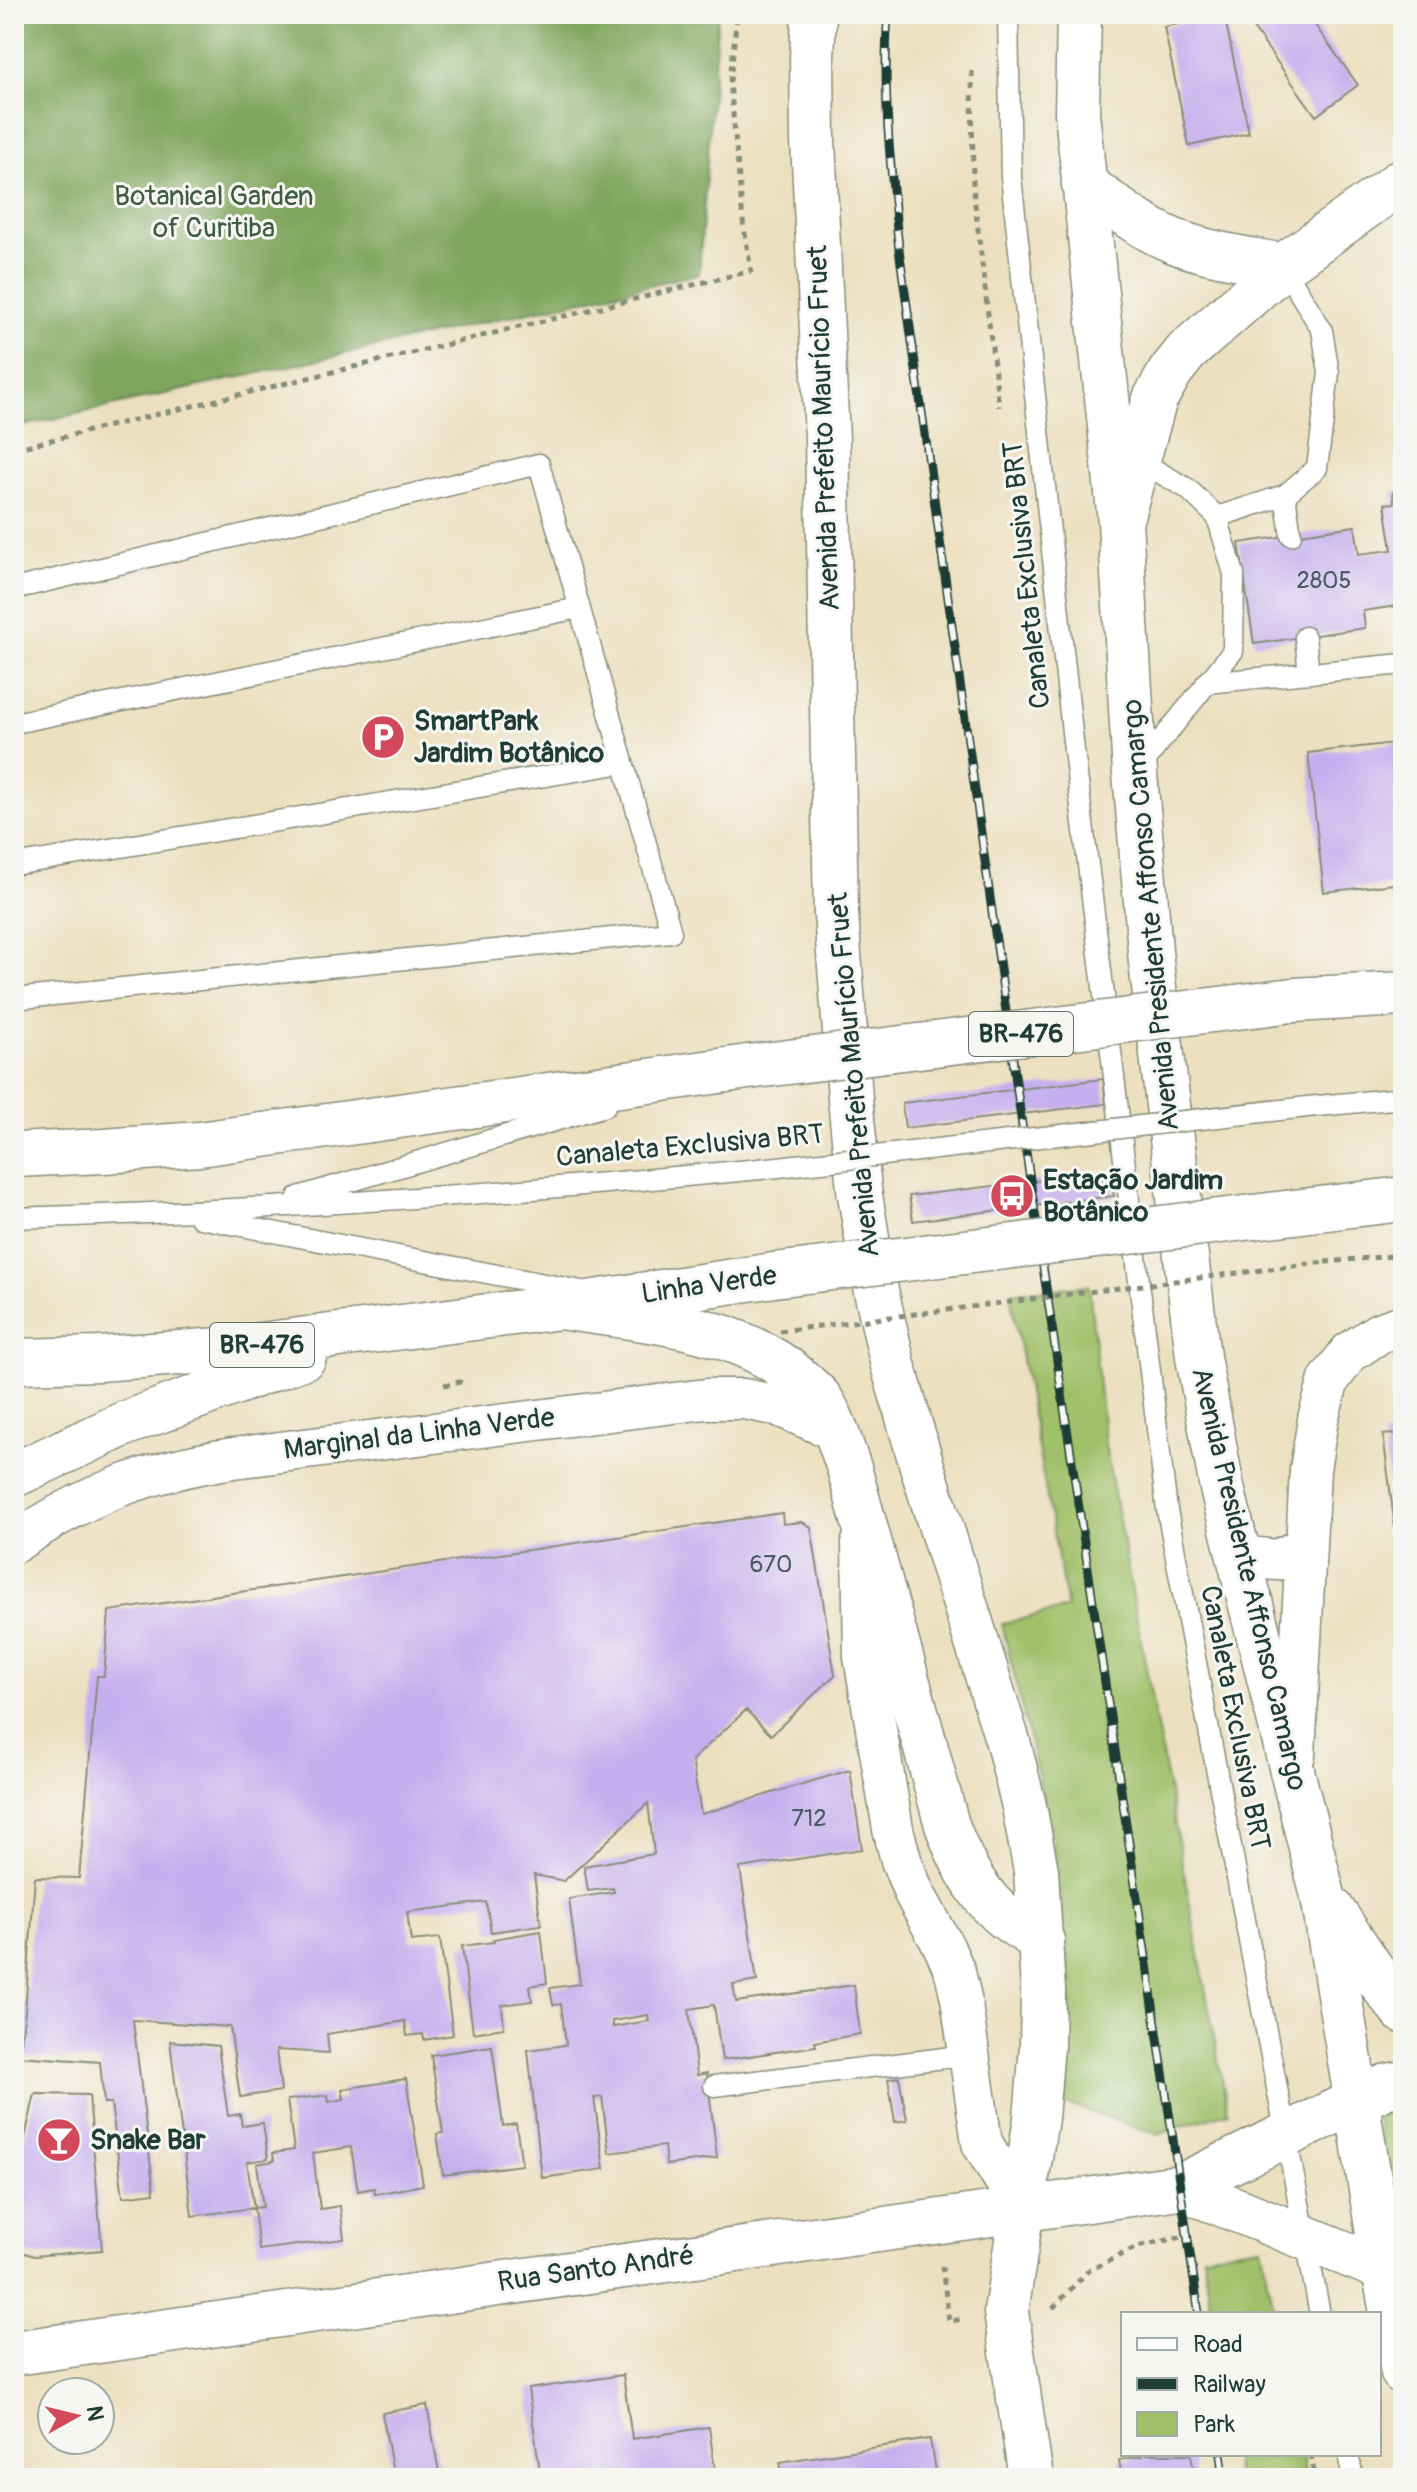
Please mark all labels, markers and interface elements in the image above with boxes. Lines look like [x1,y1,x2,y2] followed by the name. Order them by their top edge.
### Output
[114,179,314,246] park label: Botanical Garden of Curitiba
[800,244,848,611] street label: Avenida Prefeito Maurício Fruet
[996,439,1058,711] street label: Canaleta Exclusiva BRT
[1297,566,1351,595] house number: 2805
[1115,698,1187,1132] street label: Avenida Presidente Affonso Camargo
[414,704,604,771] place label: SmartPark Jardim Botânico
[359,713,407,761] parking icon: SmartPark Jardim Botânico
[821,891,887,1259] street label: Avenida Prefeito Maurício Fruet
[969,1012,1073,1056] road number: BR-476
[555,1117,825,1175] street label: Canaleta Exclusiva BRT
[1043,1163,1223,1230] place label: Estação Jardim Botânico
[988,1172,1036,1220] bus stop icon: Estação Jardim Botânico
[639,1258,779,1312] street label: Linha Verde
[210,1323,314,1367] road number: BR-476
[1183,1364,1315,1794] street label: Avenida Presidente Affonso Camargo
[281,1400,557,1468] street label: Marginal da Linha Verde
[750,1550,792,1579] house number: 670
[1192,1583,1278,1853] street label: Canaleta Exclusiva BRT
[791,1804,827,1833] house number: 712
[35,2116,83,2164] bar icon: Snake Bar
[90,2123,207,2158] place label: Snake Bar
[495,2238,697,2300] street label: Rua Santo André
[1121,2312,1381,2456] legend
[1193,2330,1243,2359] text: Road
[1193,2370,1266,2399] text: Railway
[36,2376,116,2456] north arrow
[80,2404,110,2423] text: N
[1193,2410,1235,2439] text: Park

